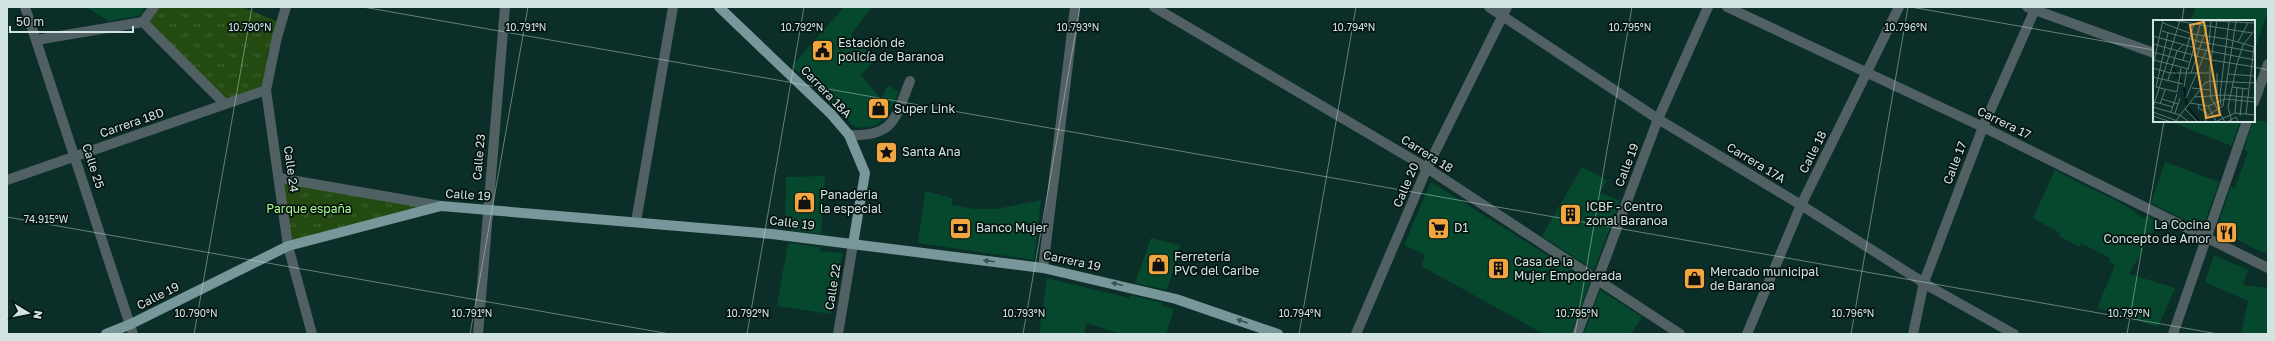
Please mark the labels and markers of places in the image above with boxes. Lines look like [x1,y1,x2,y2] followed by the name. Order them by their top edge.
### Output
[838,35,944,64] place label: Estación de policía de Baranoa
[810,37,836,63] public building icon: Estación de policía de Baranoa
[866,96,892,122] shop icon: Super Link
[894,101,955,116] place label: Super Link
[873,139,899,165] place icon: Santa Ana
[902,144,961,159] place label: Santa Ana
[820,187,882,216] place label: Panaderia la especial
[792,189,818,215] shop icon: Panaderia la especial
[1586,199,1668,228] place label: ICBF - Centro zonal Baranoa
[1558,201,1584,227] building icon: ICBF - Centro zonal Baranoa
[947,215,973,241] bank icon: Banco Mujer
[1425,215,1451,241] supermarket icon: D1
[2103,217,2210,246] place label: La Cocina Concepto de Amor
[2213,219,2239,245] restaurant icon: La Cocina Concepto de Amor
[976,220,1048,235] place label: Banco Mujer
[1454,220,1468,235] place label: D1
[1174,249,1259,278] place label: Ferretería PVC del Caribe
[1145,251,1171,277] shop icon: Ferretería PVC del Caribe
[1514,254,1622,283] place label: Casa de la Mujer Empoderada
[1486,256,1512,282] building icon: Casa de la Mujer Empoderada
[1710,264,1819,293] place label: Mercado municipal de Baranoa
[1681,266,1707,292] shop icon: Mercado municipal de Baranoa

